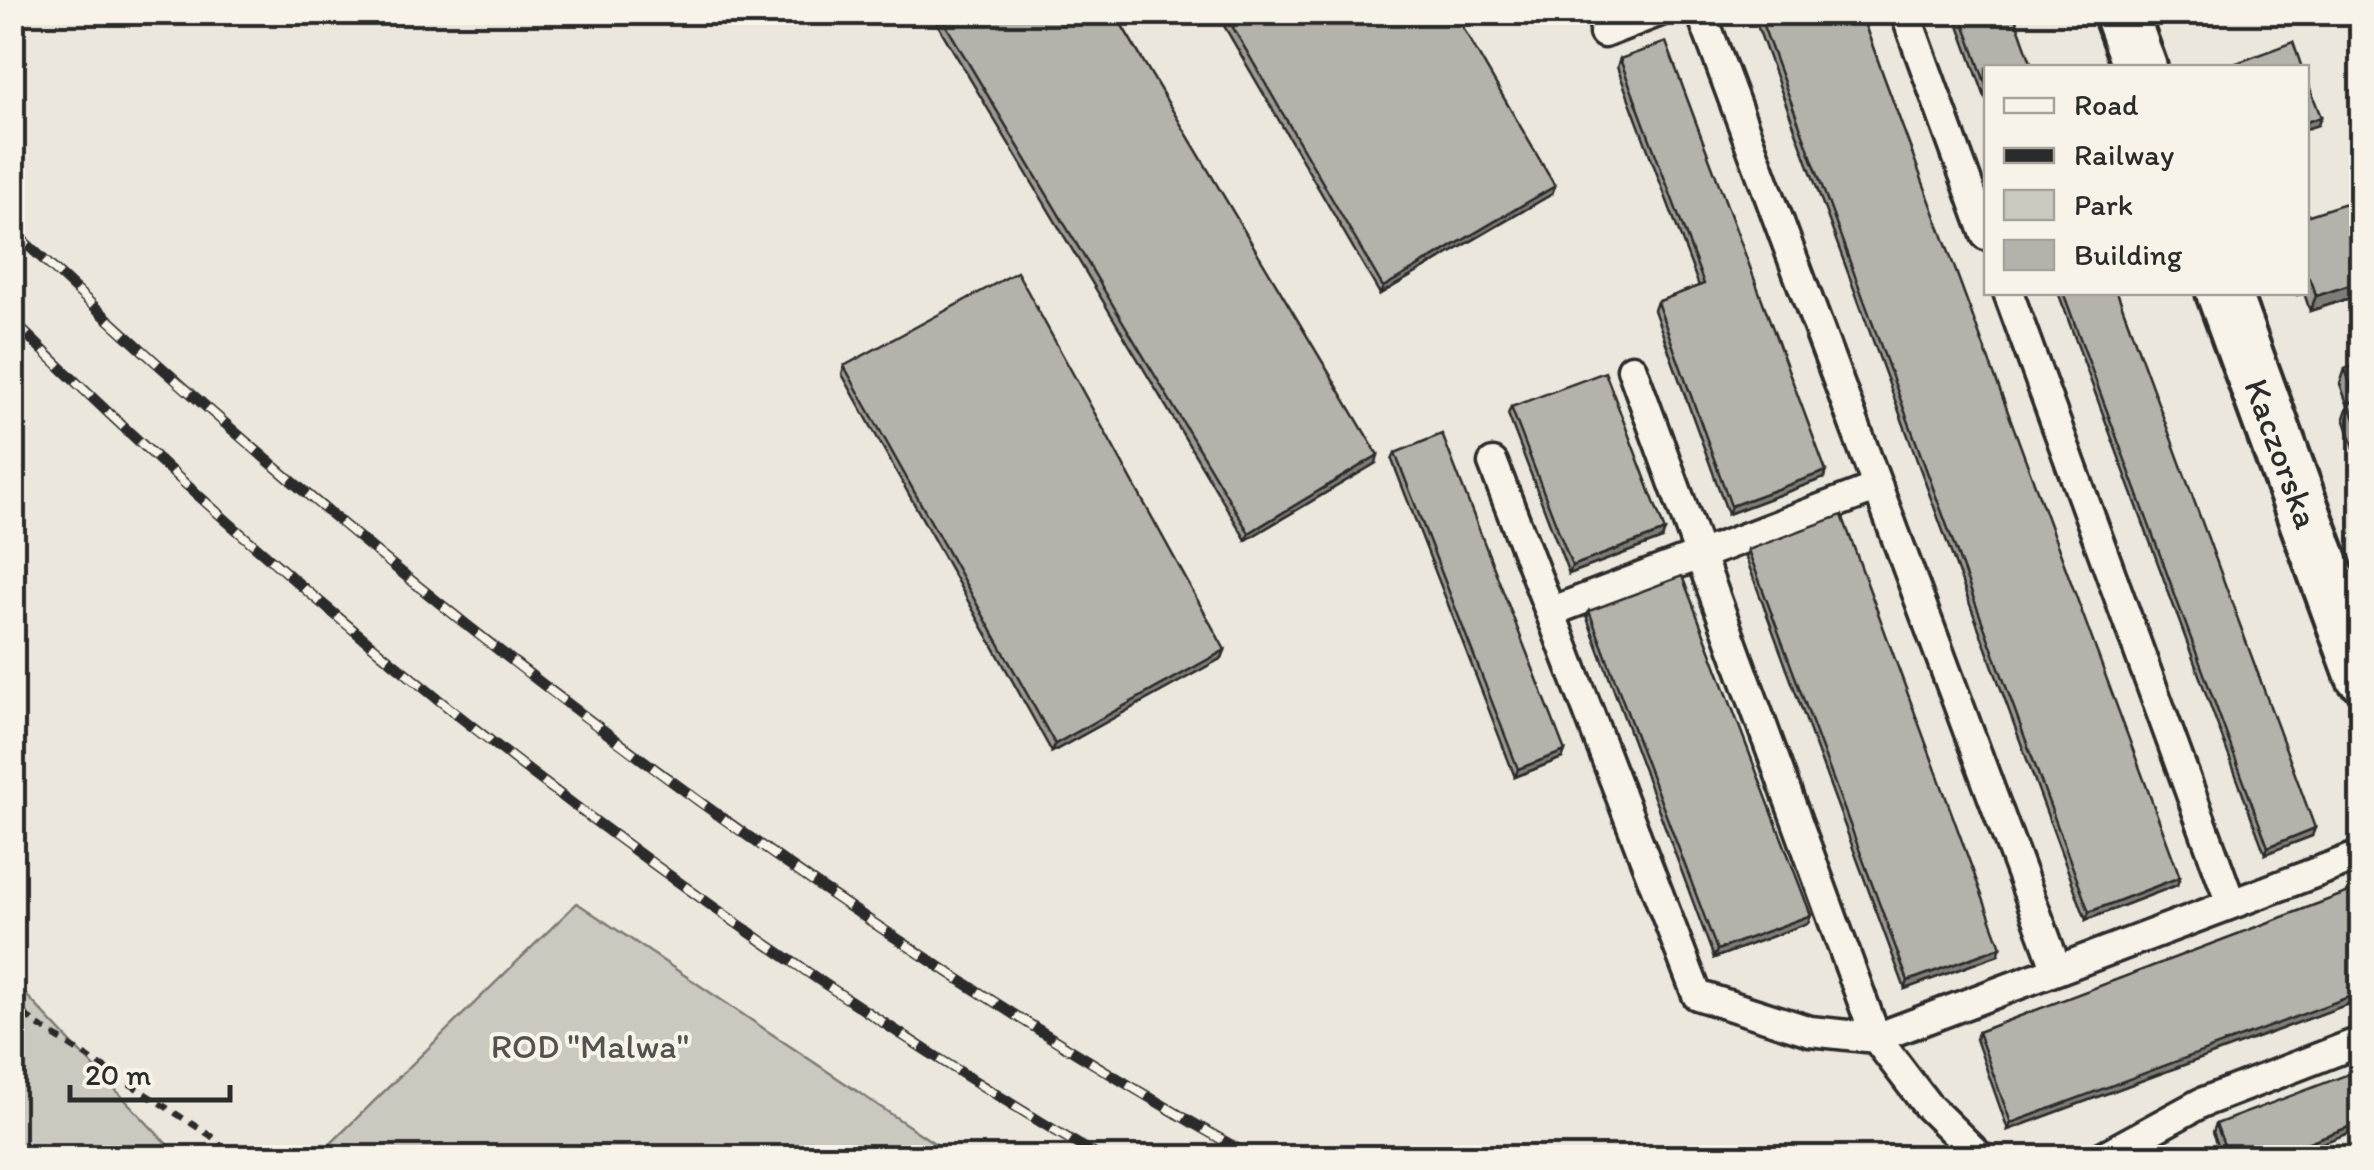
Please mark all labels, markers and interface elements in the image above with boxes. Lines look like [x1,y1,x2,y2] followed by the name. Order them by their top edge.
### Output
[1984,65,2309,295] legend
[2074,86,2139,123] text: Road
[2074,136,2174,173] text: Railway
[2074,186,2133,223] text: Park
[2074,236,2183,273] text: Building
[2235,373,2328,534] street label: Kaczorska
[491,1025,689,1067] park label: ROD "Malwa"
[70,1040,230,1102] scale bar
[85,1056,151,1093] text: 20 m

